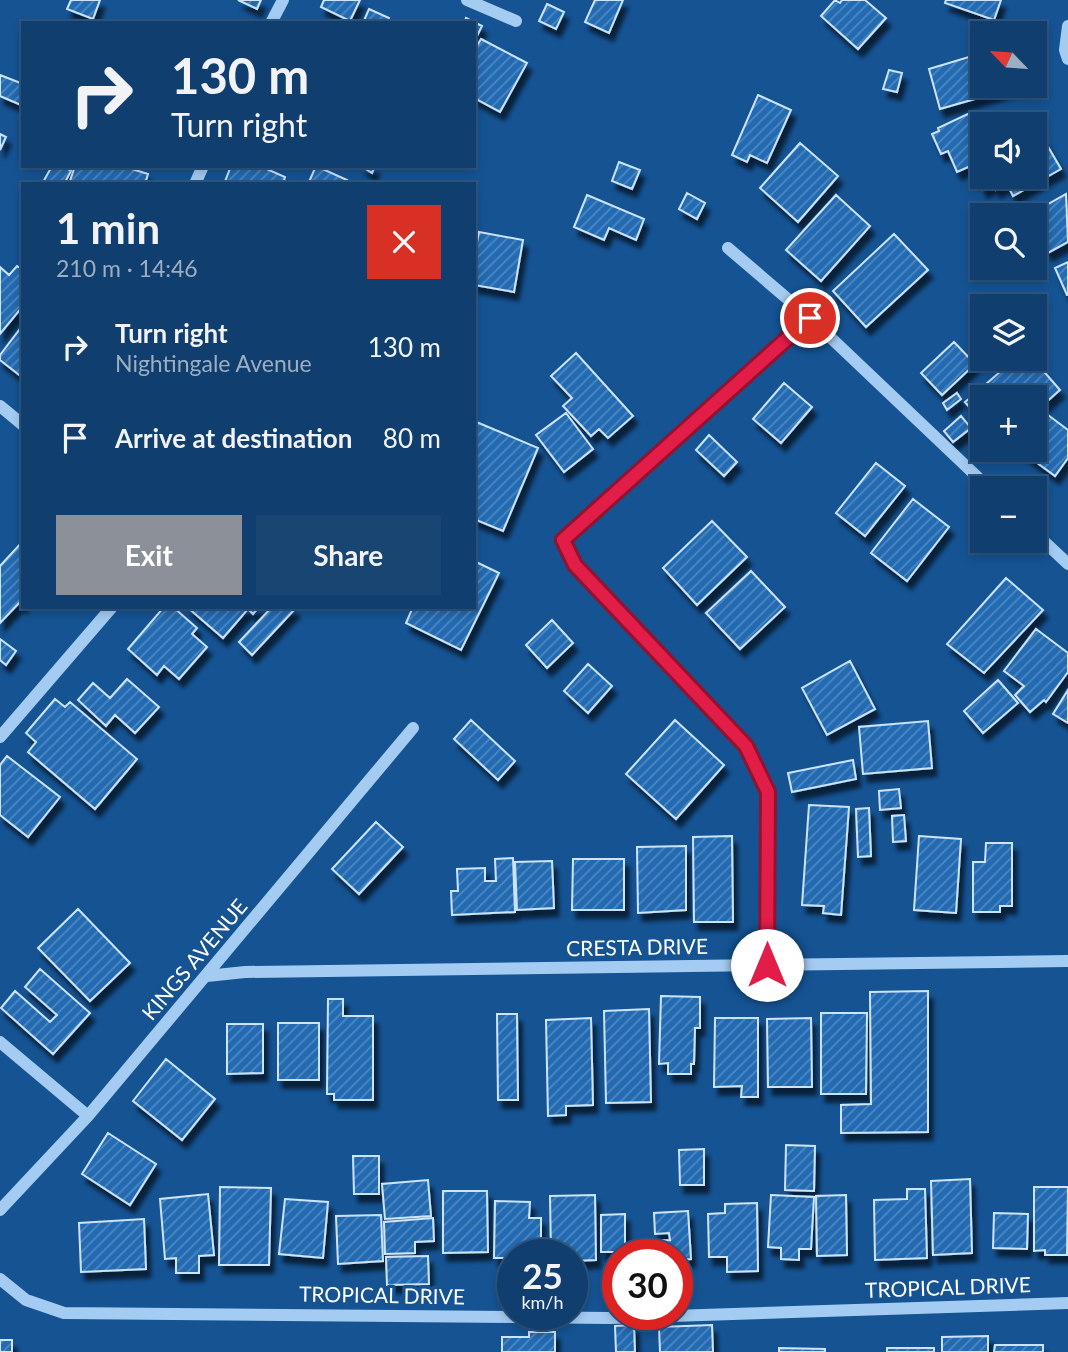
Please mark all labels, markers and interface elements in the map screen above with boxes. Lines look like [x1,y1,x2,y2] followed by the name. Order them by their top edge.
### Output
[970,21,1046,98] north arrow
[970,21,1047,553] map controls
[171,46,309,104] text: 130 m
[56,49,147,140] icon: right
[171,105,307,144] text: Turn right
[970,112,1047,189] button: sound
[56,203,160,253] text: 1 min
[970,203,1047,280] button: search
[367,205,441,279] button: close
[56,254,198,282] text: 210 m · 14:46
[780,288,840,348] pin
[970,294,1047,371] button: layers
[791,299,829,337] icon: arrive
[115,317,228,349] text: Turn right
[56,328,94,366] icon: right
[368,331,441,363] text: 130 m
[115,349,312,377] text: Nightingale Avenue
[970,385,1047,462] button: +
[56,419,94,457] icon: arrive
[115,422,352,454] text: Arrive at destination
[383,422,441,454] text: 80 m
[970,476,1047,553] button: −
[56,515,242,595] button: Exit
[256,515,441,595] button: Share
[136,893,252,1025] street label: KINGS AVENUE
[730,928,804,1002] position arrow
[566,933,708,960] street label: CRESTA DRIVE
[602,1239,693,1330] speed limit sign: 30
[522,1254,563,1296] text: 25
[865,1271,1031,1302] street label: TROPICAL DRIVE
[299,1281,465,1308] street label: TROPICAL DRIVE
[521,1291,564,1313] text: km/h

